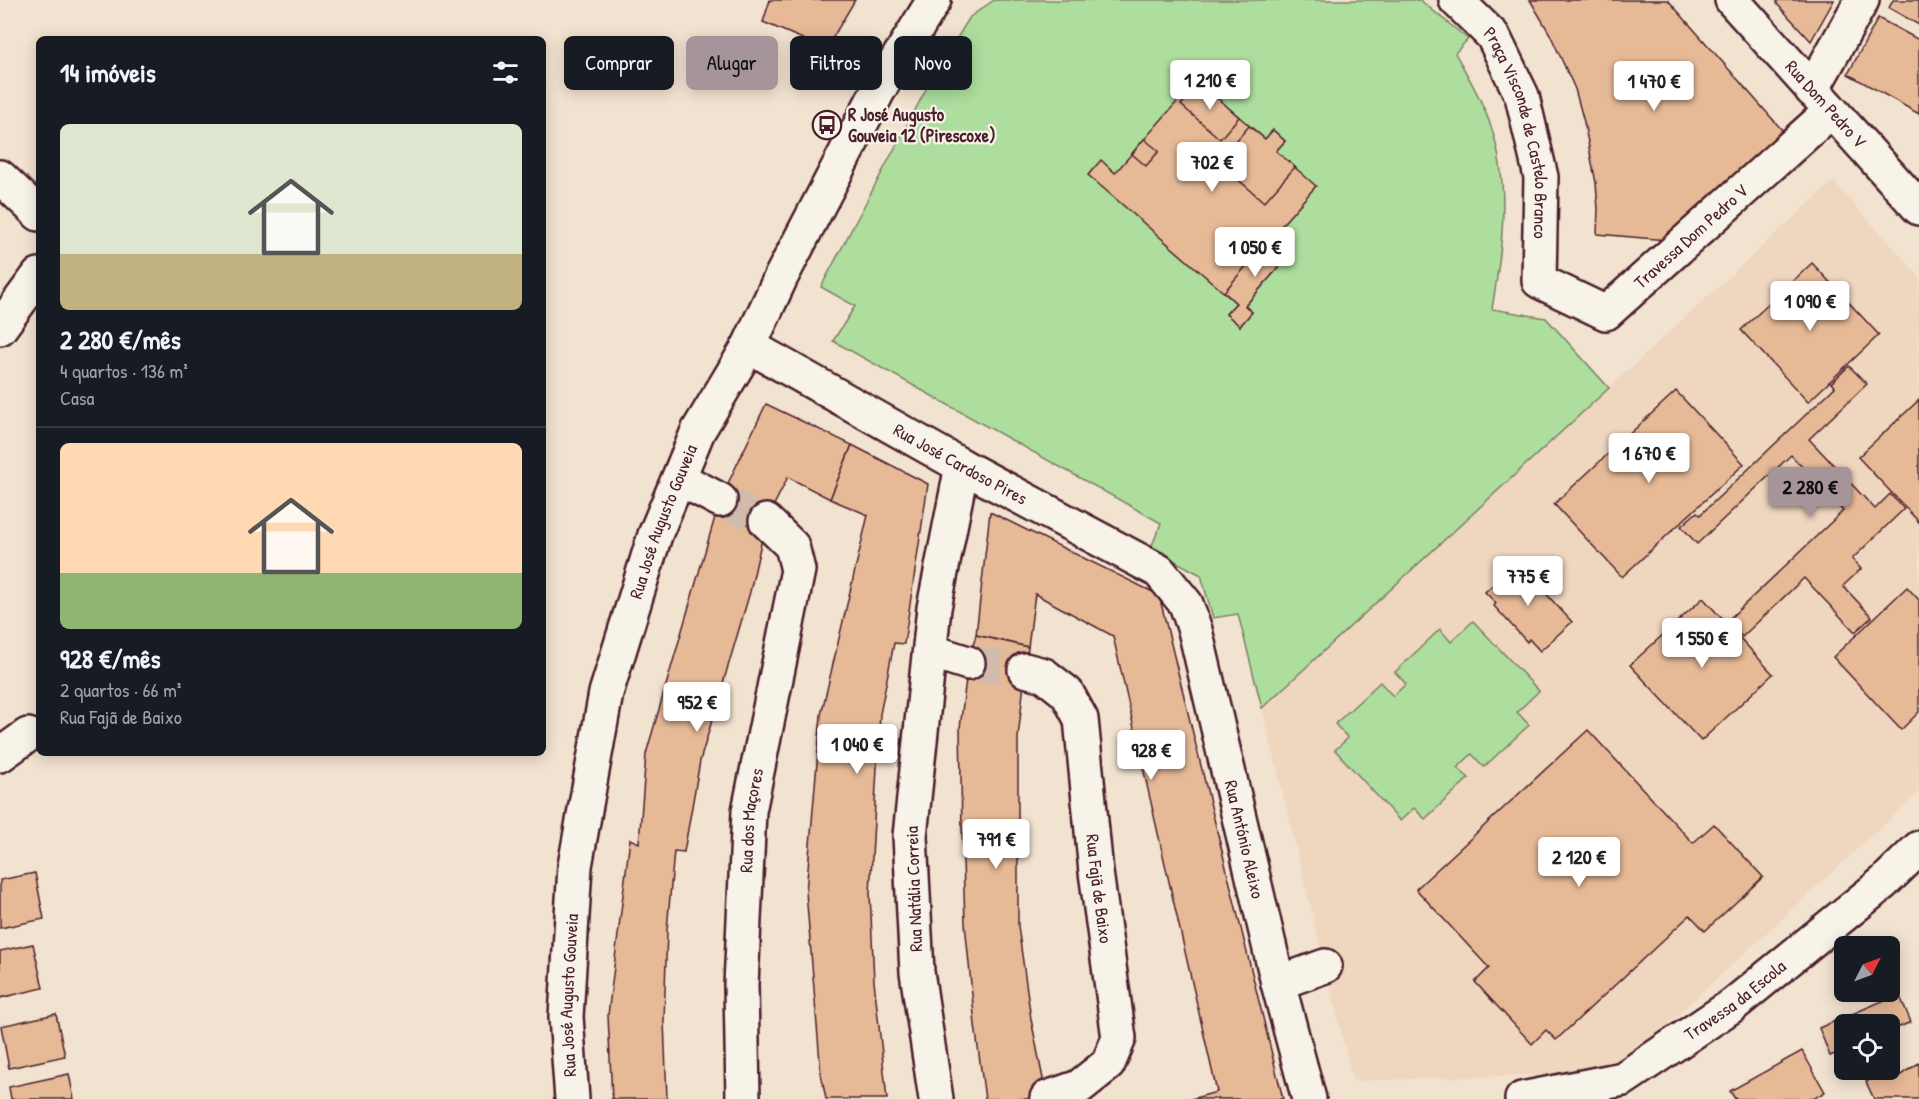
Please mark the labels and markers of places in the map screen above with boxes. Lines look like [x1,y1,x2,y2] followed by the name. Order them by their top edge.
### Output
[1155,60,1265,111] pin: 1 210 €
[1599,61,1709,112] pin: 1 470 €
[848,102,996,148] place label: R José Augusto Gouveia 12 (Pirescoxe)
[811,109,843,141] bus stop icon: R José Augusto Gouveia 12 (Pirescoxe)
[1170,142,1254,193] pin: 702 €
[1200,227,1310,278] pin: 1 050 €
[1755,281,1865,332] pin: 1 090 €
[1594,433,1704,484] pin: 1 670 €
[1755,467,1865,518] pin: 2 280 €
[1486,556,1570,607] pin: 775 €
[1647,618,1757,669] pin: 1 550 €
[655,682,739,733] pin: 952 €
[802,724,912,775] pin: 1 040 €
[1109,730,1193,781] pin: 928 €
[954,819,1038,870] pin: 791 €
[1524,837,1634,888] pin: 2 120 €

